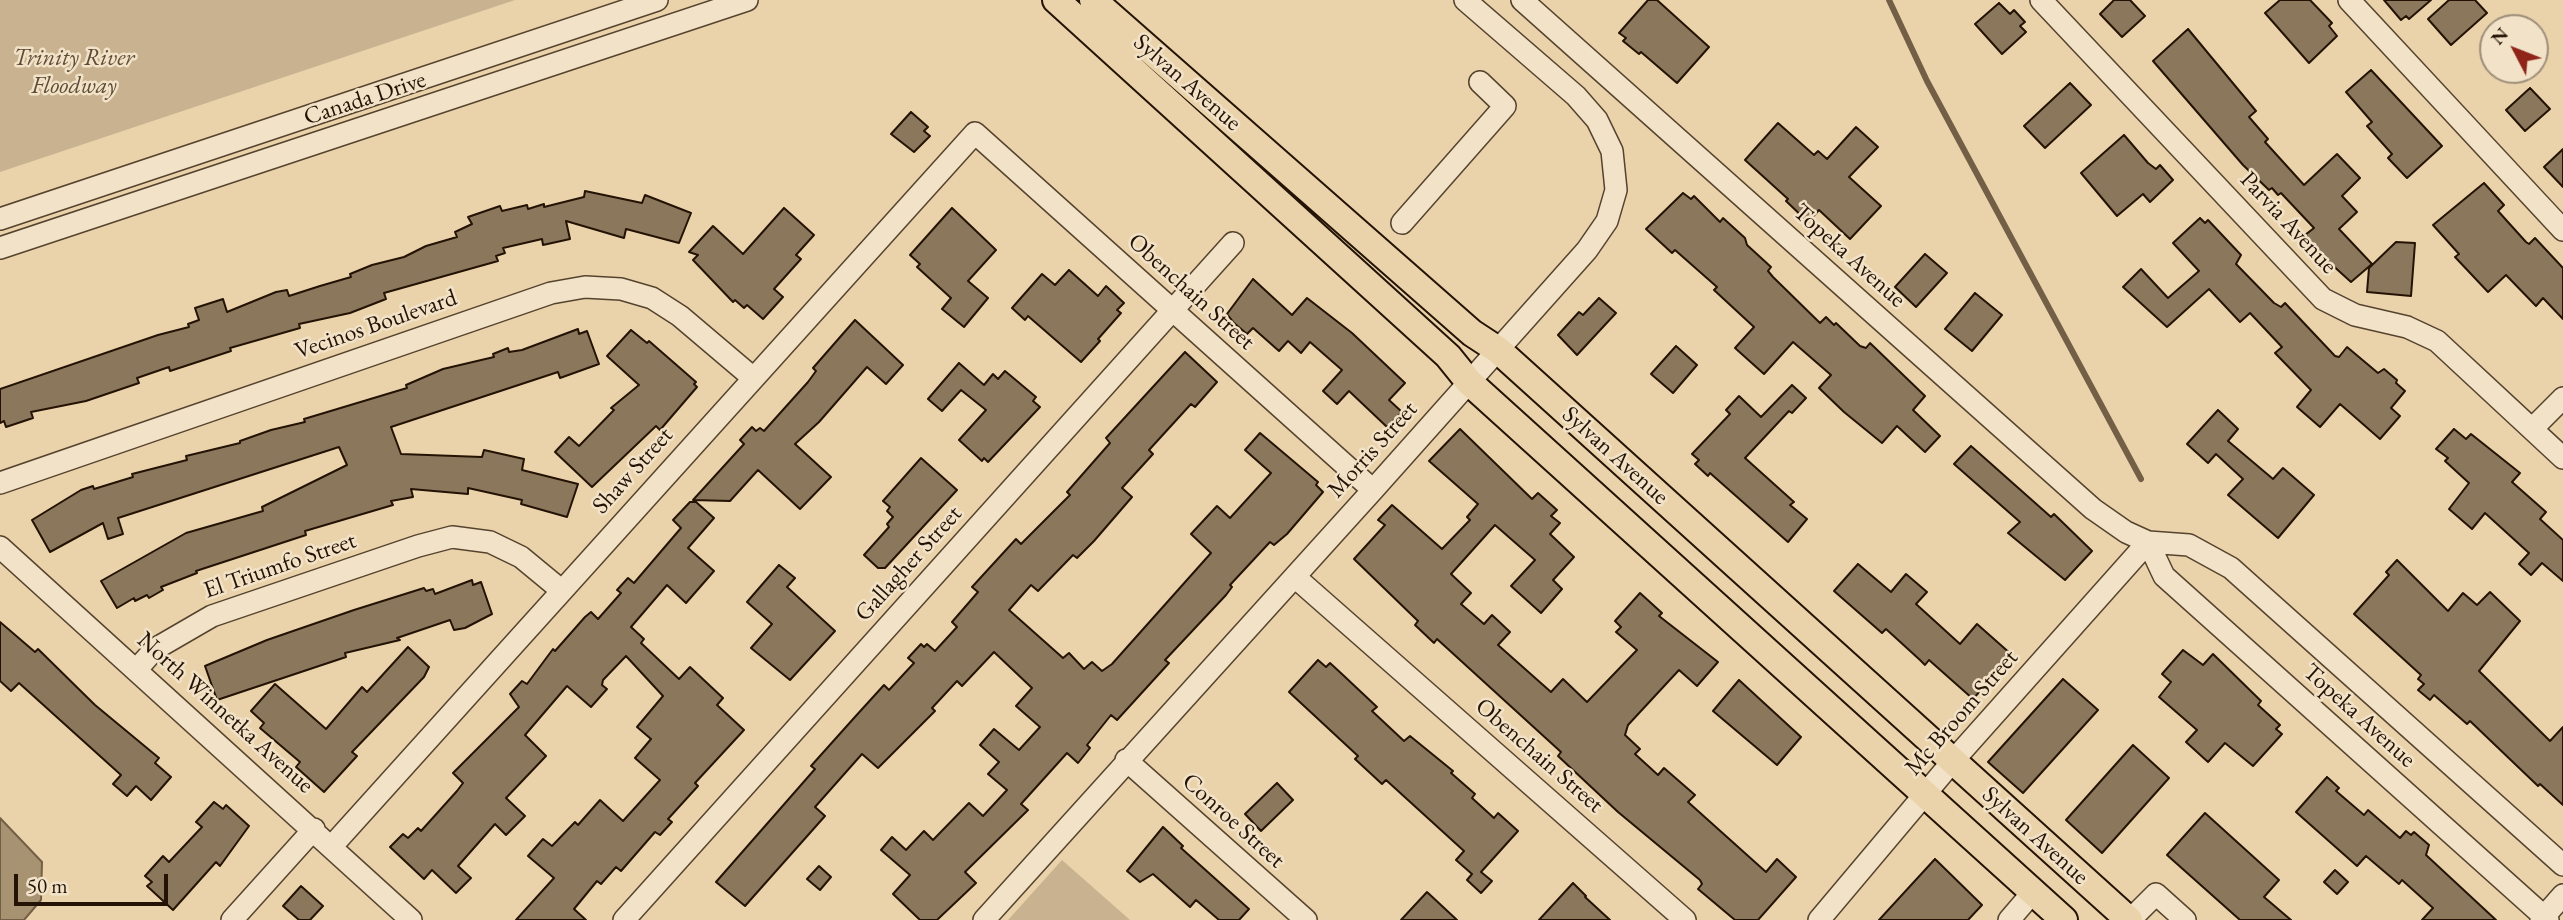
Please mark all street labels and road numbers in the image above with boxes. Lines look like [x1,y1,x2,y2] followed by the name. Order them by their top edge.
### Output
[1127,28,1247,138] street label: Sylvan Avenue
[300,66,430,132] street label: Canada Drive
[2233,166,2343,280] street label: Parvia Avenue
[1787,198,1911,314] street label: Topeka Avenue
[1122,228,1260,356] street label: Obenchain Street
[291,284,461,366] street label: Vecinos Boulevard
[1322,396,1424,504] street label: Morris Street
[1556,401,1674,511] street label: Sylvan Avenue
[587,422,679,520] street label: Shaw Street
[849,500,969,628] street label: Gallagher Street
[200,526,360,606] street label: El Triumfo Street
[131,626,319,800] street label: North Winnetka Avenue
[1899,644,2025,782] street label: Mc Broom Street
[2297,658,2421,774] street label: Topeka Avenue
[1469,692,1609,820] street label: Obenchain Street
[1176,767,1290,875] street label: Conroe Street
[1976,781,2094,891] street label: Sylvan Avenue

